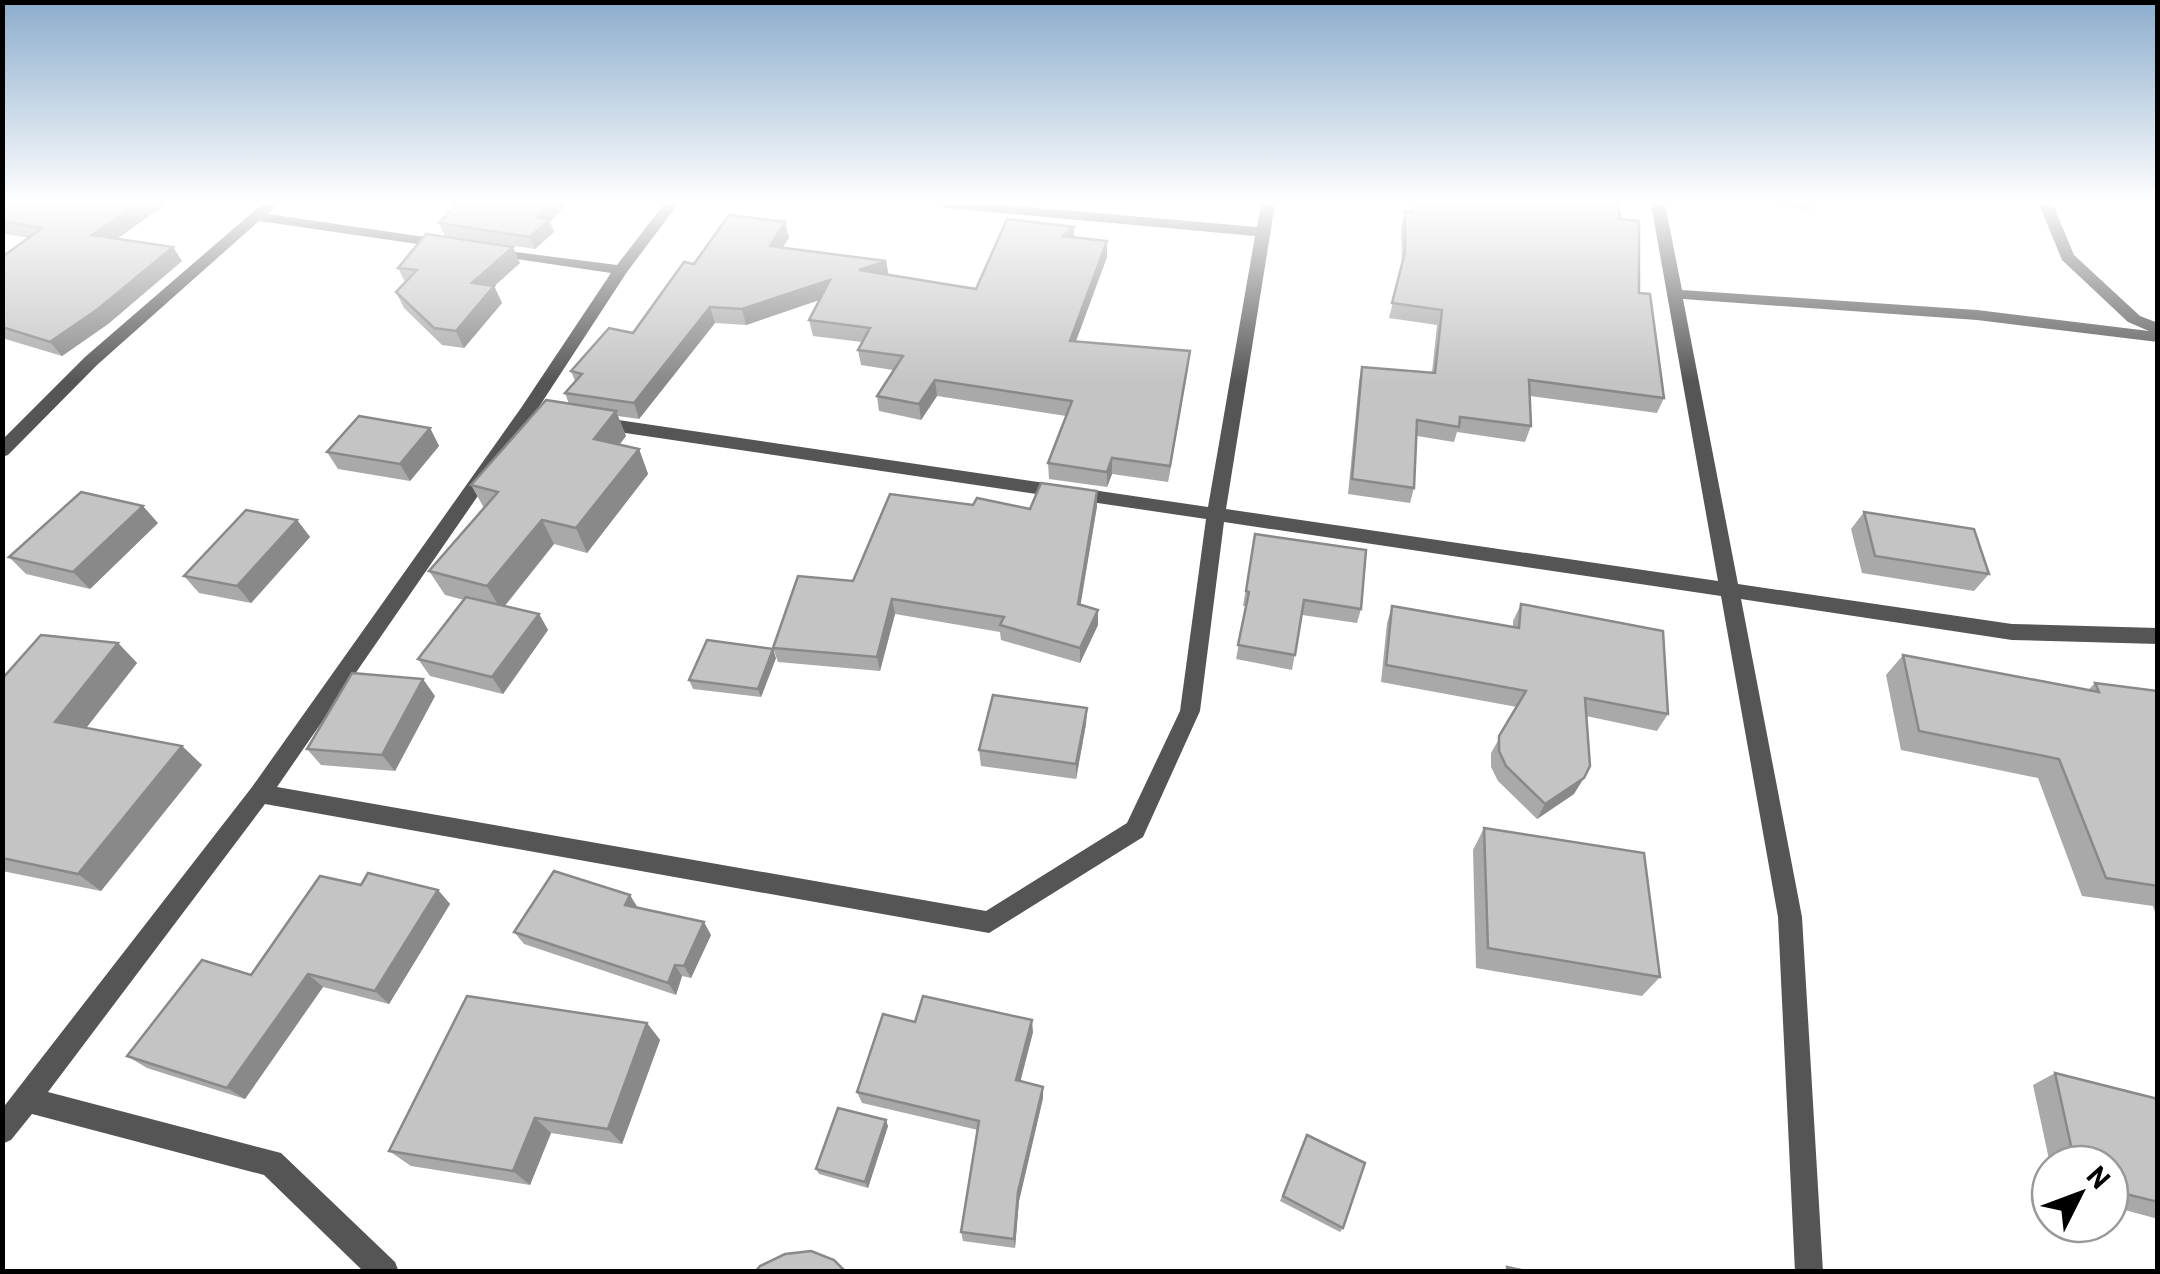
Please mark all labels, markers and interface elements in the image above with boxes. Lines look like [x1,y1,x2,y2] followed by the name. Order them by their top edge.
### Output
[2030,1144,2130,1244] north arrow
[2080,1158,2118,1195] text: N

